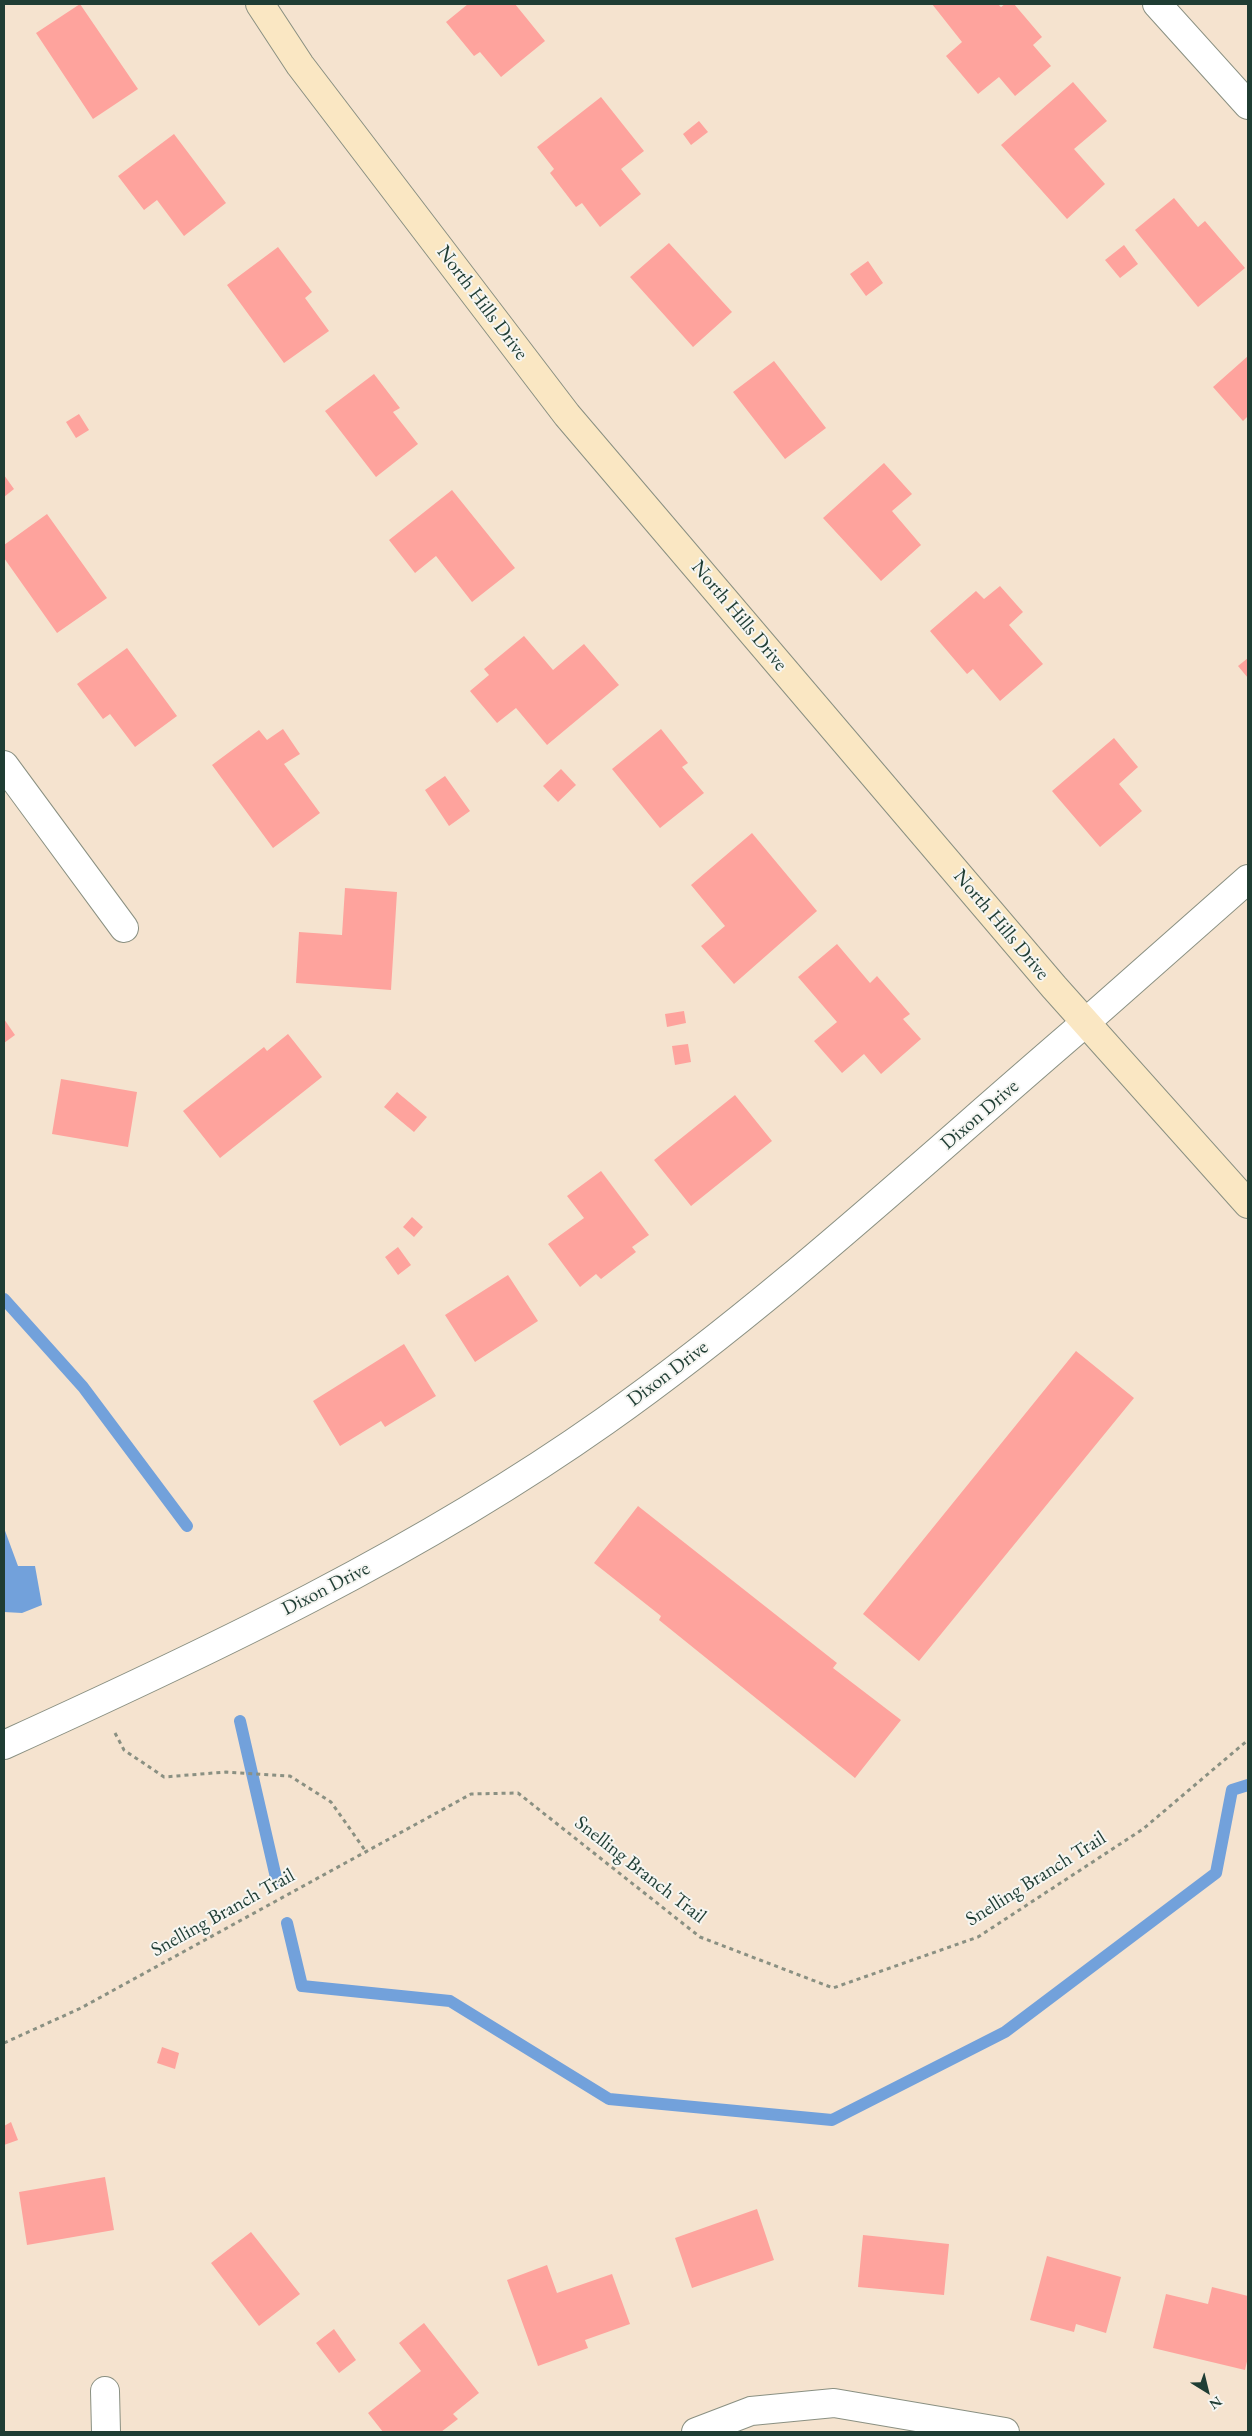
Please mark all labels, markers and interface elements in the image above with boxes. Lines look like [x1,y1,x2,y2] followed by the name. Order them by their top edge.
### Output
[431,241,533,365] street label: North Hills Drive
[686,556,792,676] street label: North Hills Drive
[948,865,1054,985] street label: North Hills Drive
[936,1075,1024,1155] street label: Dixon Drive
[623,1336,713,1412] street label: Dixon Drive
[278,1557,374,1621] street label: Dixon Drive
[569,1811,711,1929] street label: Snelling Branch Trail
[962,1826,1110,1932] street label: Snelling Branch Trail
[147,1864,299,1962] street label: Snelling Branch Trail
[1182,2366,1232,2416] north arrow
[1206,2393,1226,2414] text: N

